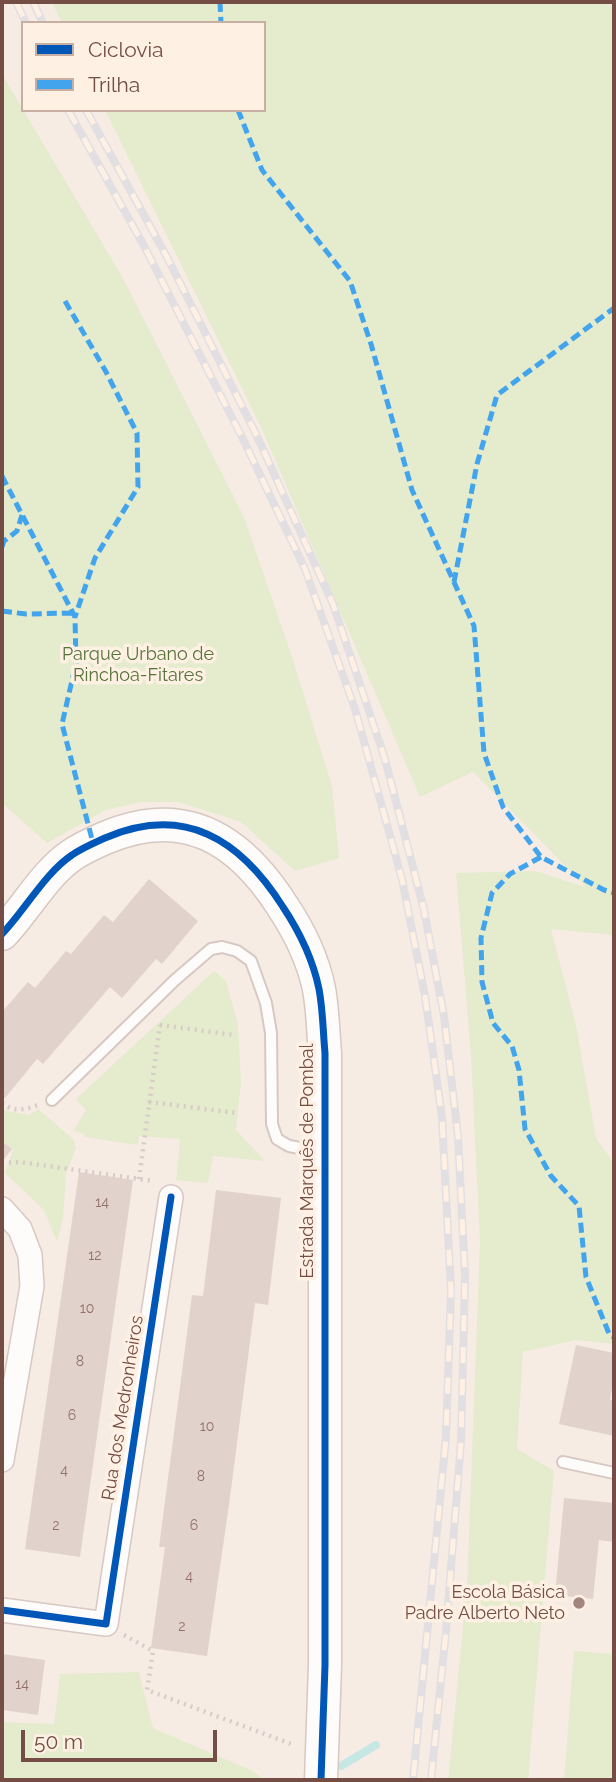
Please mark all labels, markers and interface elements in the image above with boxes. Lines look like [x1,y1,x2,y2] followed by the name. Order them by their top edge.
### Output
[21,21,266,112] legend
[88,37,164,62] text: Ciclovia
[88,72,140,97] text: Trilha
[62,644,214,686] park label: Parque Urbano de Rinchoa-Fitares
[297,1044,319,1278] street label: Estrada Marquês de Pombal
[95,1195,109,1211] house number: 14
[88,1248,102,1264] house number: 12
[80,1301,94,1317] house number: 10
[98,1314,148,1502] street label: Rua dos Medronheiros
[76,1354,84,1370] house number: 8
[68,1408,76,1424] house number: 6
[200,1419,214,1435] house number: 10
[60,1463,68,1479] house number: 4
[197,1469,205,1485] house number: 8
[52,1518,60,1534] house number: 2
[190,1518,198,1534] house number: 6
[185,1569,193,1585] house number: 4
[405,1582,565,1624] place label: Escola Básica Padre Alberto Neto
[571,1595,587,1611] marker: Escola Básica Padre Alberto Neto
[178,1619,186,1635] house number: 2
[15,1677,29,1693] house number: 14
[24,1716,220,1760] scale bar
[34,1729,83,1754] text: 50 m

